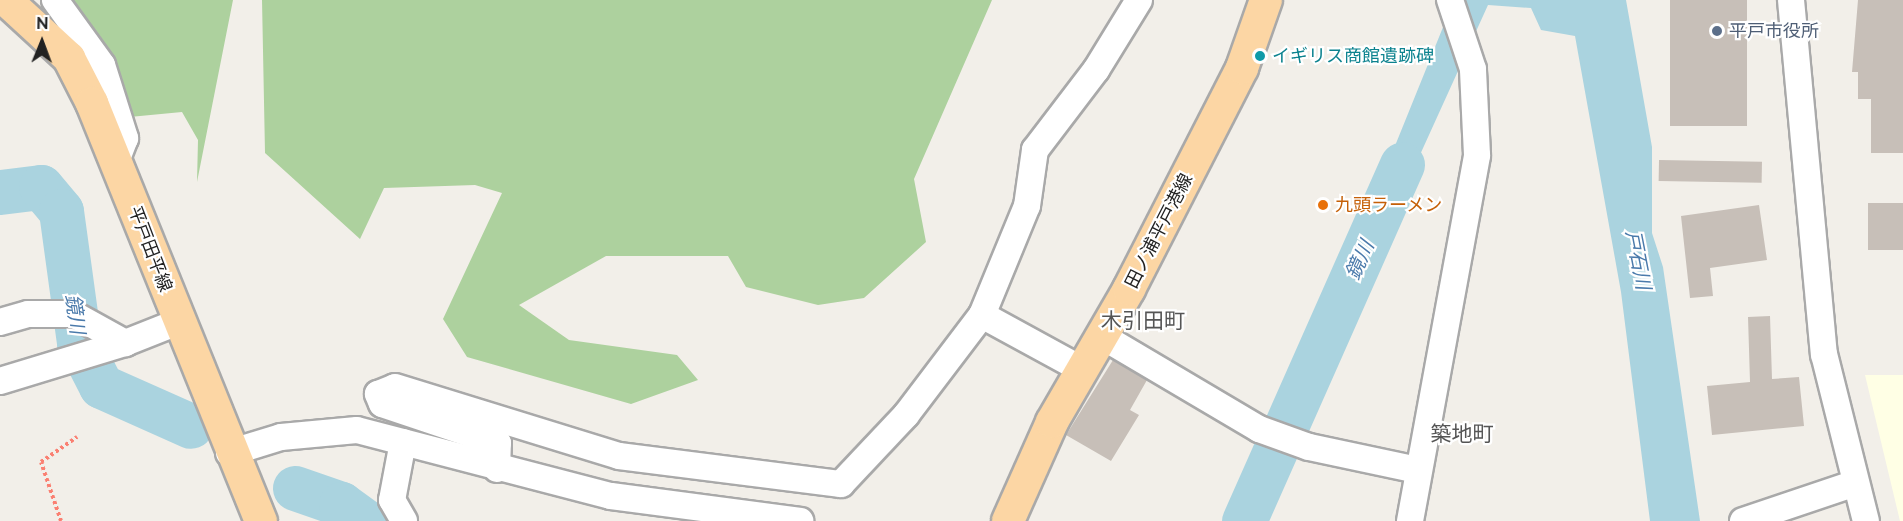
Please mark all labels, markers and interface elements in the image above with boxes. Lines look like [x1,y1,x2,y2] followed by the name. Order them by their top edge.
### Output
[12,12,72,72] north arrow
[36,14,49,33] text: N
[1729,20,1819,42] place label: 平戸市役所
[1710,24,1724,38] marker: 平戸市役所
[1272,45,1434,67] place label: イギリス商館遺跡碑
[1253,49,1267,63] marker: イギリス商館遺跡碑
[1121,170,1197,292] street label: 田ノ浦平戸港線
[1335,194,1443,216] place label: 九頭ラーメン
[1316,198,1330,212] marker: 九頭ラーメン
[124,203,176,295] street label: 平戸田平線
[1620,228,1656,292] water label: 戸石川
[1341,237,1379,283] water label: 鏡川
[60,293,90,335] water label: 鏡川
[1101,308,1185,334] district label: 木引田町
[1431,421,1493,447] district label: 築地町

